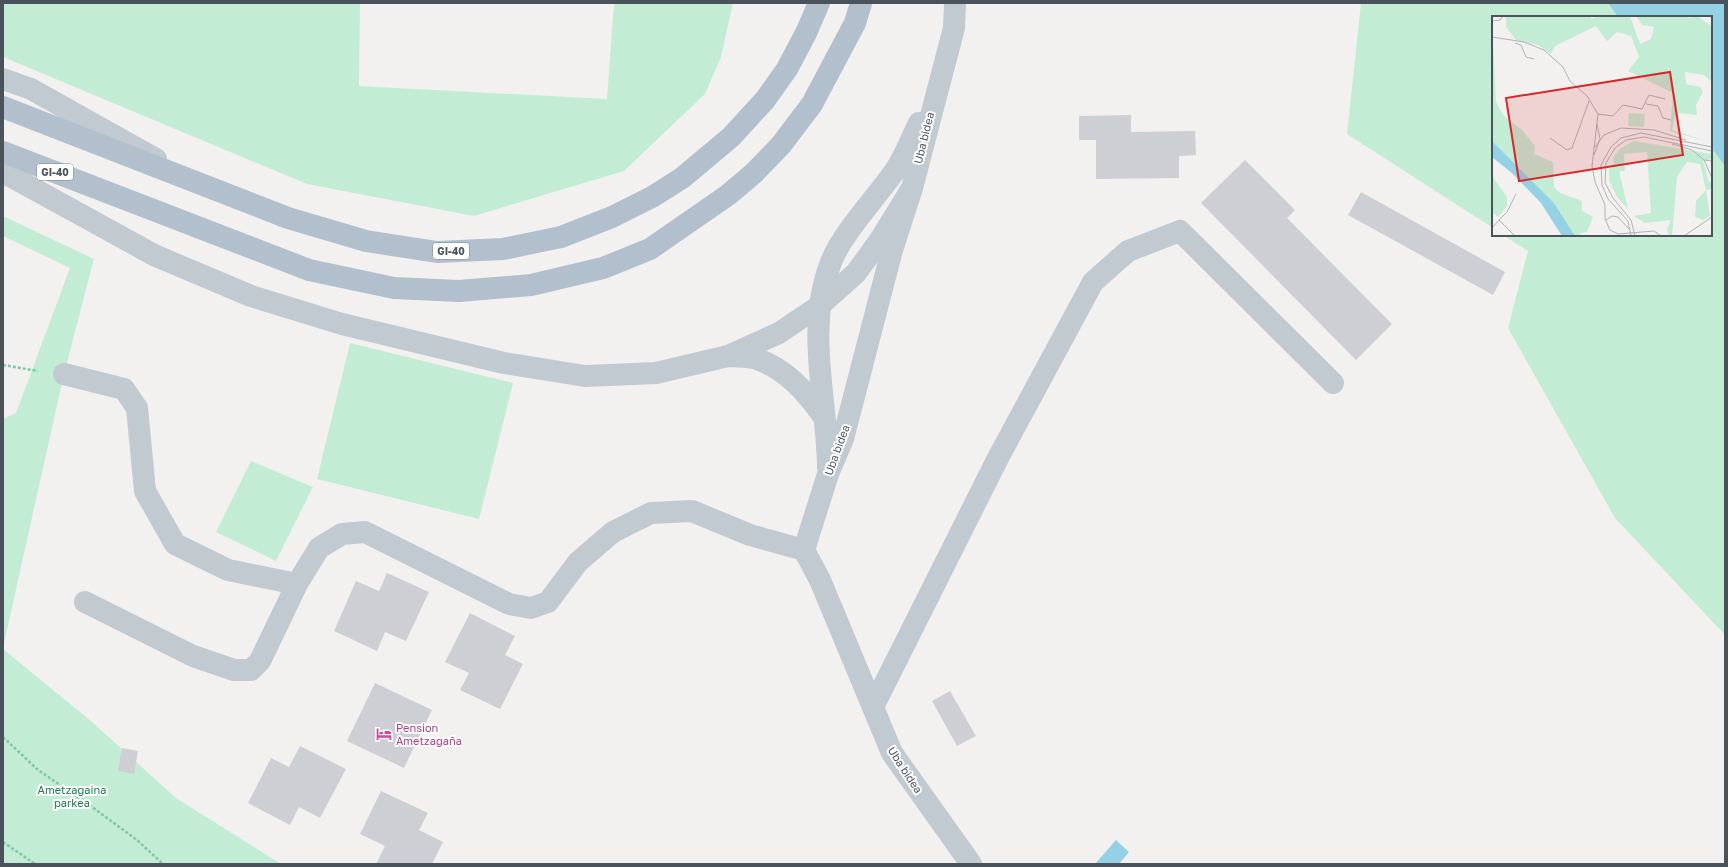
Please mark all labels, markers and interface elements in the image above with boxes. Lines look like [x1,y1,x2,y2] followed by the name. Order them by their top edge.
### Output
[1492,16,1712,236] inset map
[911,111,936,165] street label: Uba bidea
[37,164,73,180] road number: GI-40
[433,243,469,259] road number: GI-40
[821,423,852,477] street label: Uba bidea
[396,721,462,747] place label: Pension Ametzagaña
[375,725,393,743] hotel icon: Pension Ametzagaña
[886,744,925,795] street label: Uba bidea
[38,783,106,809] park label: Ametzagaina parkea

